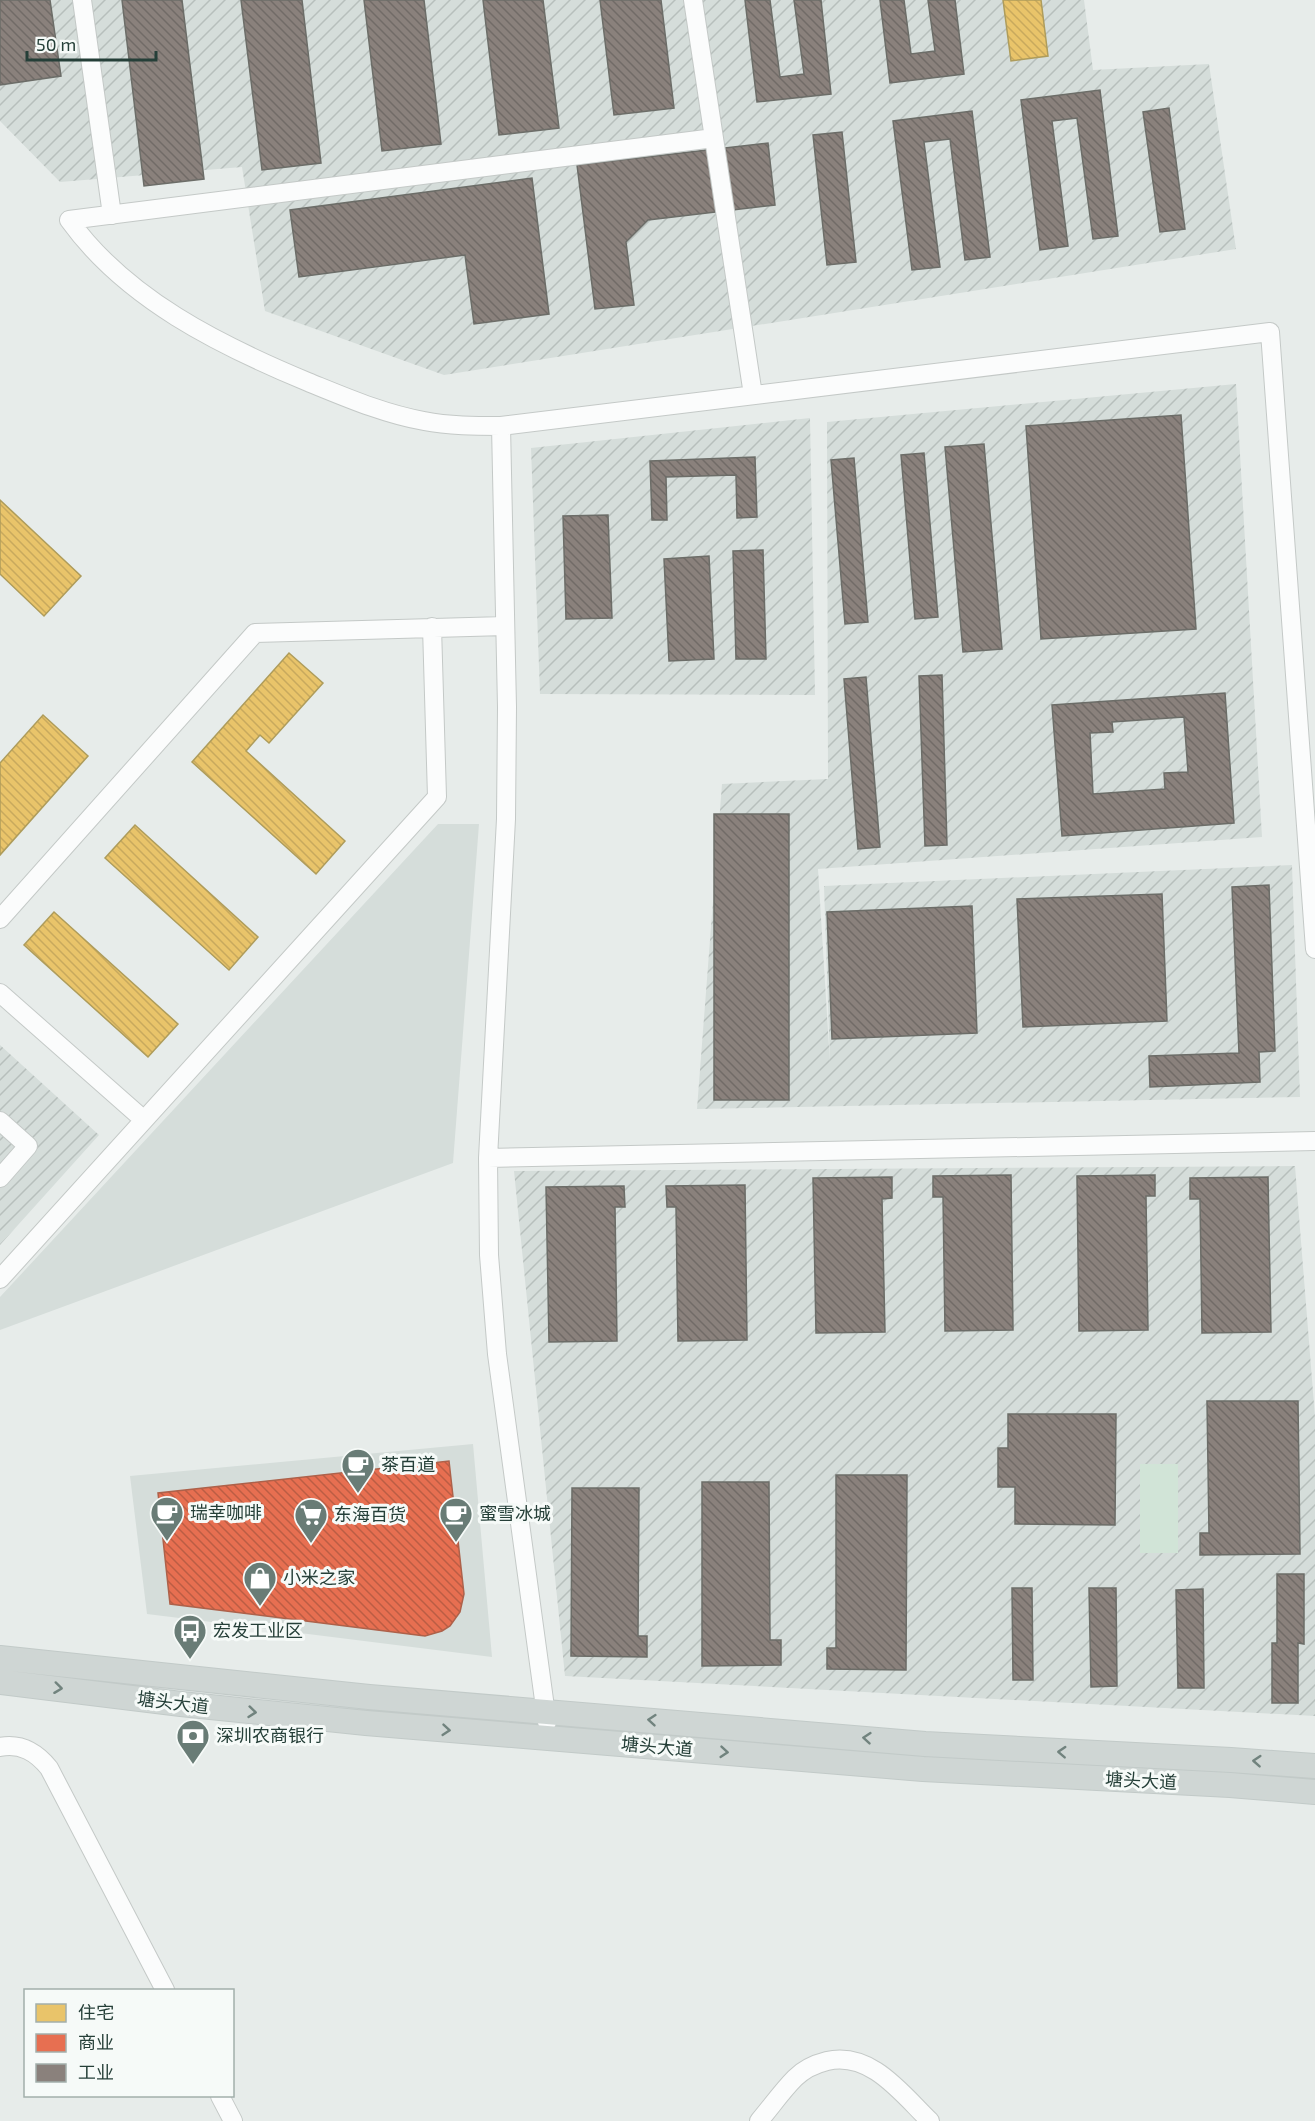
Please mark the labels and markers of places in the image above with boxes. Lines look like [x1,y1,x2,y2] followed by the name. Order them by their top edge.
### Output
[340,1447,376,1494] cafe icon: 茶百道
[381,1453,435,1475] place label: 茶百道
[149,1495,185,1542] cafe icon: 瑞幸咖啡
[438,1496,474,1543] cafe icon: 蜜雪冰城
[293,1497,329,1544] supermarket icon: 东海百货
[190,1501,262,1523] place label: 瑞幸咖啡
[479,1502,551,1524] place label: 蜜雪冰城
[334,1503,406,1525] place label: 东海百货
[242,1560,278,1607] shop icon: 小米之家
[283,1566,355,1588] place label: 小米之家
[172,1613,208,1660] bus stop icon: 宏发工业区
[213,1619,303,1641] place label: 宏发工业区
[175,1718,211,1765] bank icon: 深圳农商银行
[216,1724,324,1746] place label: 深圳农商银行

